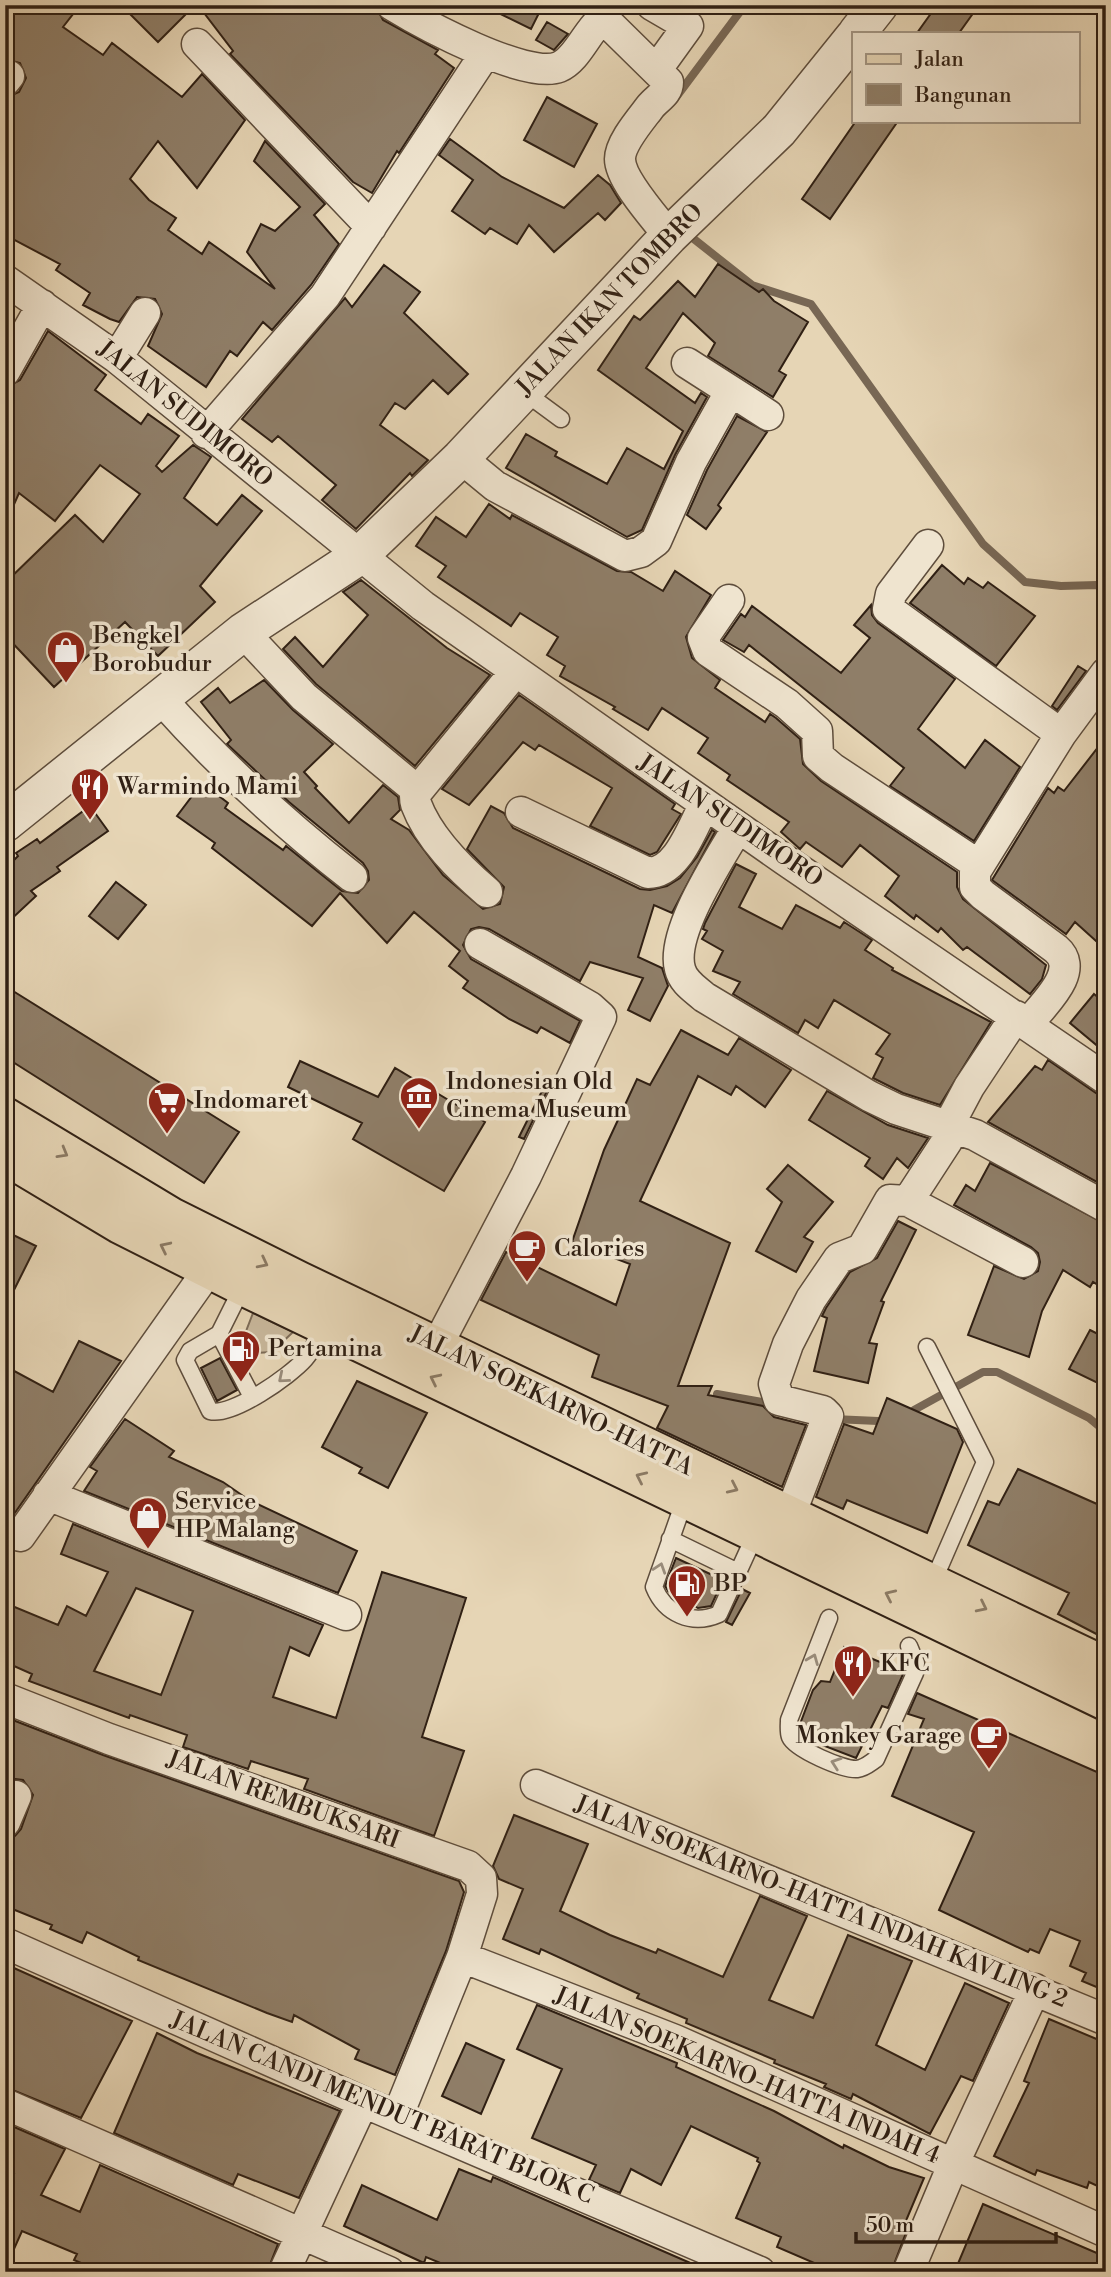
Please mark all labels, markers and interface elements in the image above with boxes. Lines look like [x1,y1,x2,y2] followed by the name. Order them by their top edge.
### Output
[852,32,1080,122] legend
[914,47,964,73] text: Jalan
[914,83,1012,109] text: Bangunan
[509,197,710,403] street label: JALAN IKAN TOMBRO
[90,333,279,494] street label: JALAN SUDIMORO
[92,621,212,679] place label: Bengkel Borobudur
[45,629,87,684] shop icon: Bengkel Borobudur
[631,747,828,894] street label: JALAN SUDIMORO
[69,766,111,821] restaurant icon: Warmindo Mami
[116,772,298,802] place label: Warmindo Mami
[446,1067,627,1125] place label: Indonesian Old Cinema Museum
[398,1075,440,1130] museum icon: Indonesian Old Cinema Museum
[146,1080,188,1135] supermarket icon: Indomaret
[194,1086,309,1116] place label: Indomaret
[56,1145,69,1158] one-way arrow
[506,1228,548,1283] cafe icon: Calories
[554,1234,645,1264] place label: Calories
[160,1241,172,1255] one-way arrow
[255,1254,268,1268] one-way arrow
[403,1319,698,1483] street label: JALAN SOEKARNO-HATTA
[220,1328,262,1383] fuel station icon: Pertamina
[268,1334,383,1364] place label: Pertamina
[278,1370,291,1382] one-way arrow
[430,1373,442,1387] one-way arrow
[636,1471,648,1485] one-way arrow
[726,1480,738,1494] one-way arrow
[175,1487,295,1545] place label: Service HP Malang
[127,1495,169,1550] shop icon: Service HP Malang
[652,1562,666,1574] one-way arrow
[666,1563,708,1618] fuel station icon: BP
[713,1569,747,1599] place label: BP
[885,1589,898,1603] one-way arrow
[975,1598,987,1612] one-way arrow
[832,1643,874,1698] restaurant icon: KFC
[880,1649,930,1679] place label: KFC
[804,1653,818,1665] one-way arrow
[968,1715,1010,1770] cafe icon: Monkey Garage
[796,1721,962,1751] place label: Monkey Garage
[162,1744,403,1856] street label: JALAN REMBUKSARI
[831,1757,843,1771] one-way arrow
[569,1789,1072,2015] street label: JALAN SOEKARNO-HATTA INDAH KAVLING 2
[548,1980,945,2171] street label: JALAN SOEKARNO-HATTA INDAH 4
[165,2005,598,2211] street label: JALAN CANDI MENDUT BARAT BLOK C
[856,2200,1055,2244] scale bar
[866,2213,914,2239] text: 50 m

